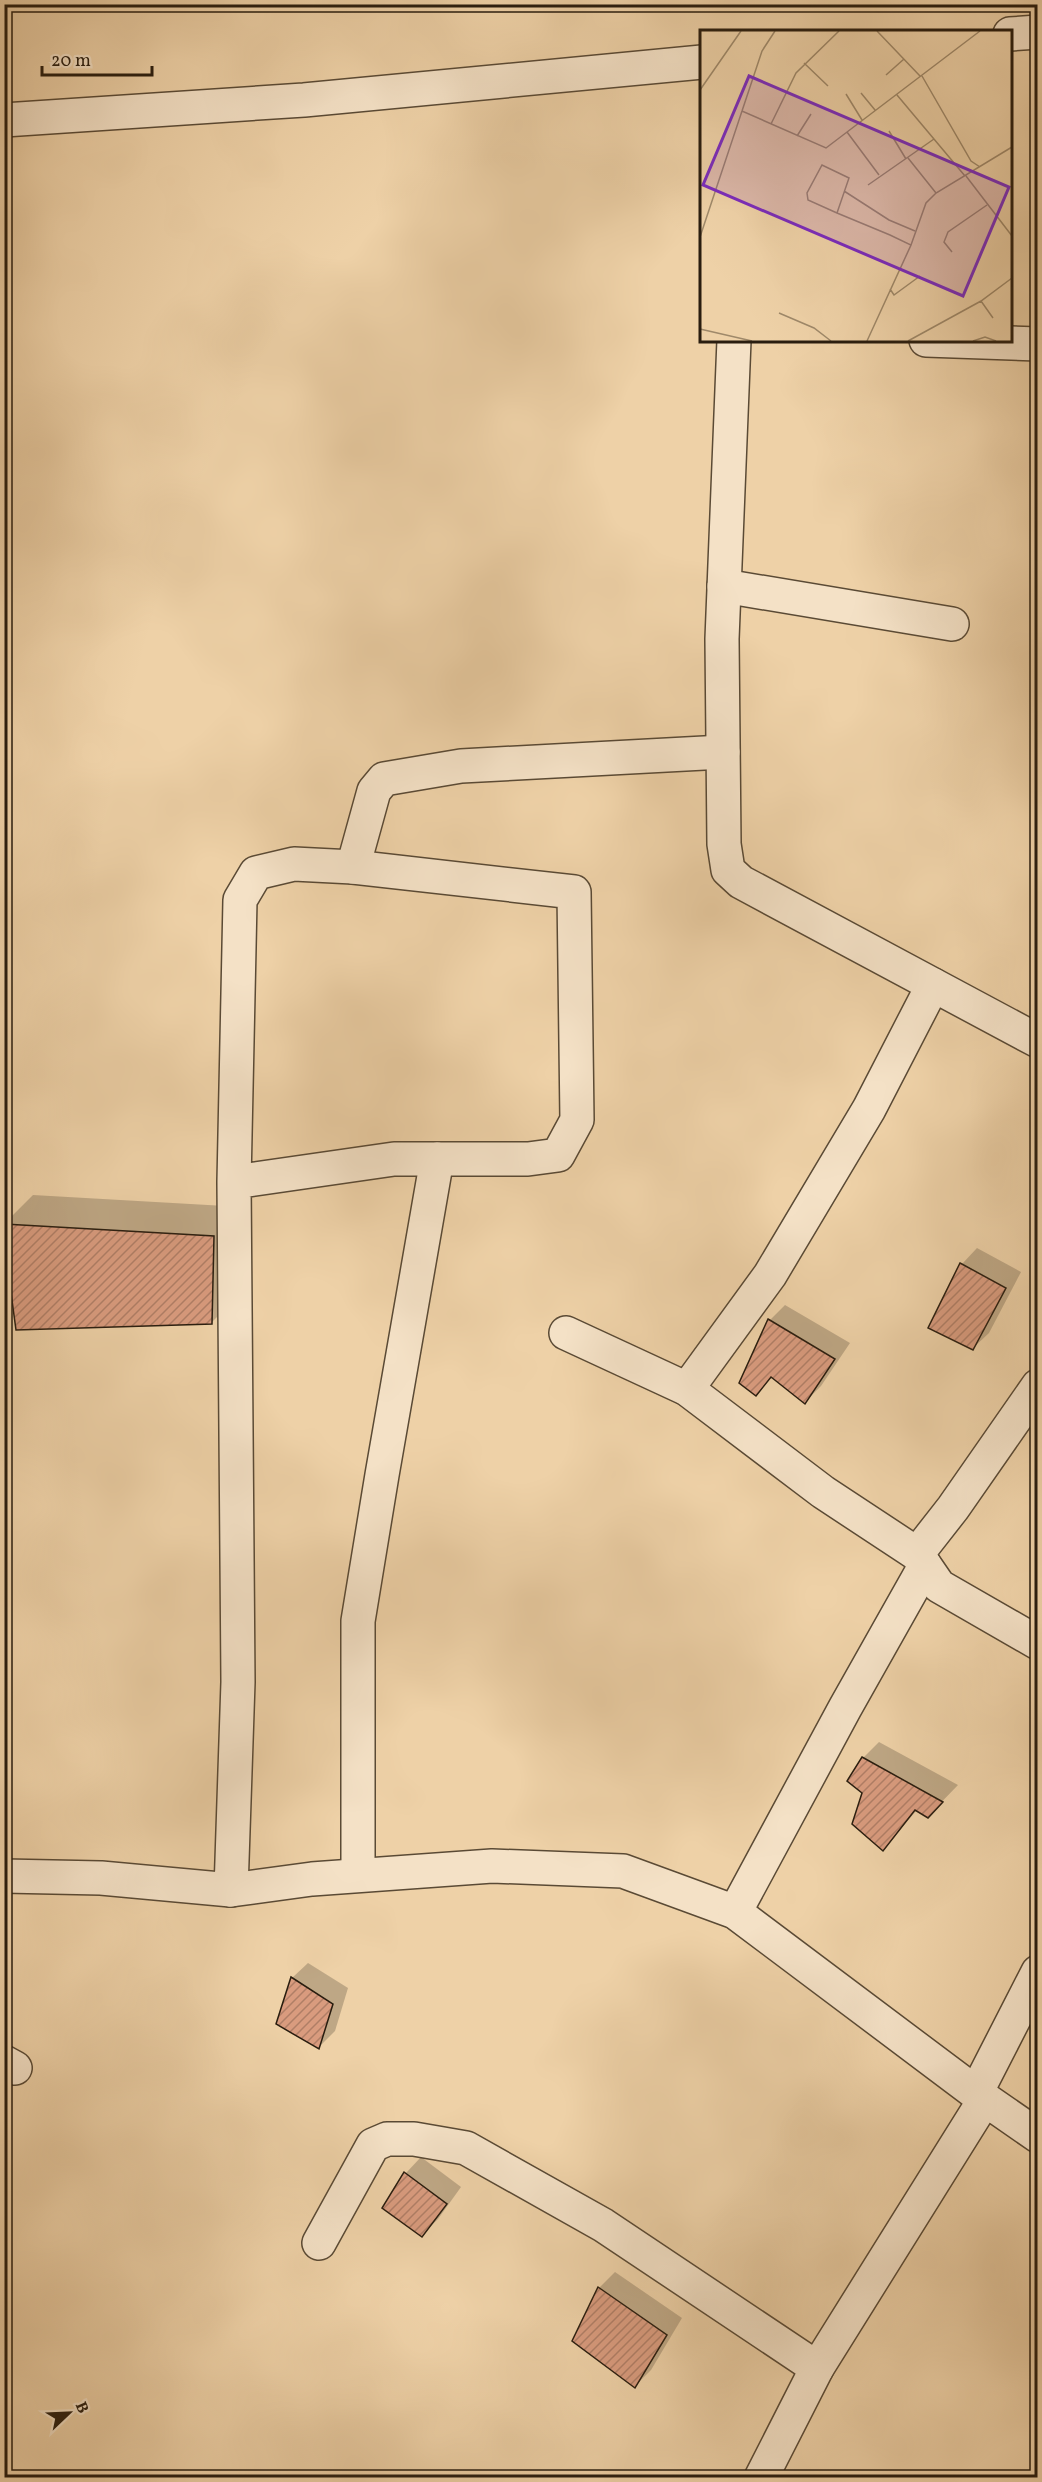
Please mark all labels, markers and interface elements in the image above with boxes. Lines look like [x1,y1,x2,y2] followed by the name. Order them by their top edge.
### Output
[700,30,1012,342] inset map
[42,39,152,77] scale bar
[51,49,91,74] text: 20 m
[39,2383,99,2443] north arrow
[69,2399,93,2417] text: B

